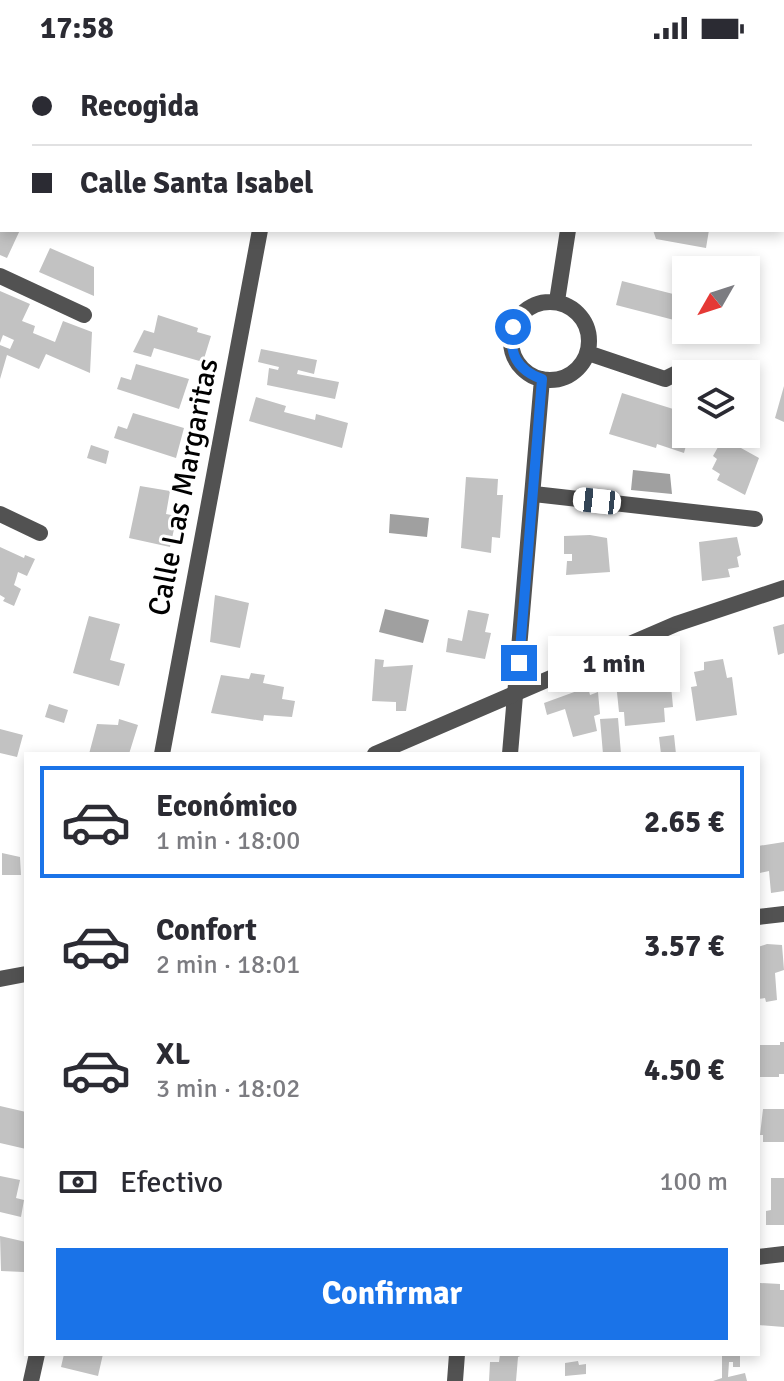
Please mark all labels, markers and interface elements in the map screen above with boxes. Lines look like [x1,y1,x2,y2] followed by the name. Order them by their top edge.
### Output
[40,10,114,47] text: 17:58
[80,88,199,125] text: Recogida
[80,165,314,202] text: Calle Santa Isabel
[672,256,760,344] north arrow
[672,256,760,448] map controls
[495,309,531,345] route start
[140,355,227,619] street label: Calle Las Margaritas
[672,360,760,448] button: layers
[572,487,622,515] car
[547,635,679,691] callout: 1 min
[501,645,537,681] route end
[583,648,645,680] text: 1 min
[60,786,132,858] icon: car
[156,788,298,825] text: Económico
[644,804,724,841] text: 2.65 €
[156,825,300,857] text: 1 min · 18:00
[60,910,132,982] icon: car
[156,912,257,949] text: Confort
[644,928,724,965] text: 3.57 €
[156,949,300,981] text: 2 min · 18:01
[60,1034,132,1106] icon: car
[156,1036,190,1073] text: XL
[644,1052,724,1089] text: 4.50 €
[156,1073,300,1105] text: 3 min · 18:02
[56,1160,100,1204] icon: cash
[120,1164,223,1201] text: Efectivo
[659,1166,728,1198] text: 100 m
[56,1248,728,1340] button: Confirmar

